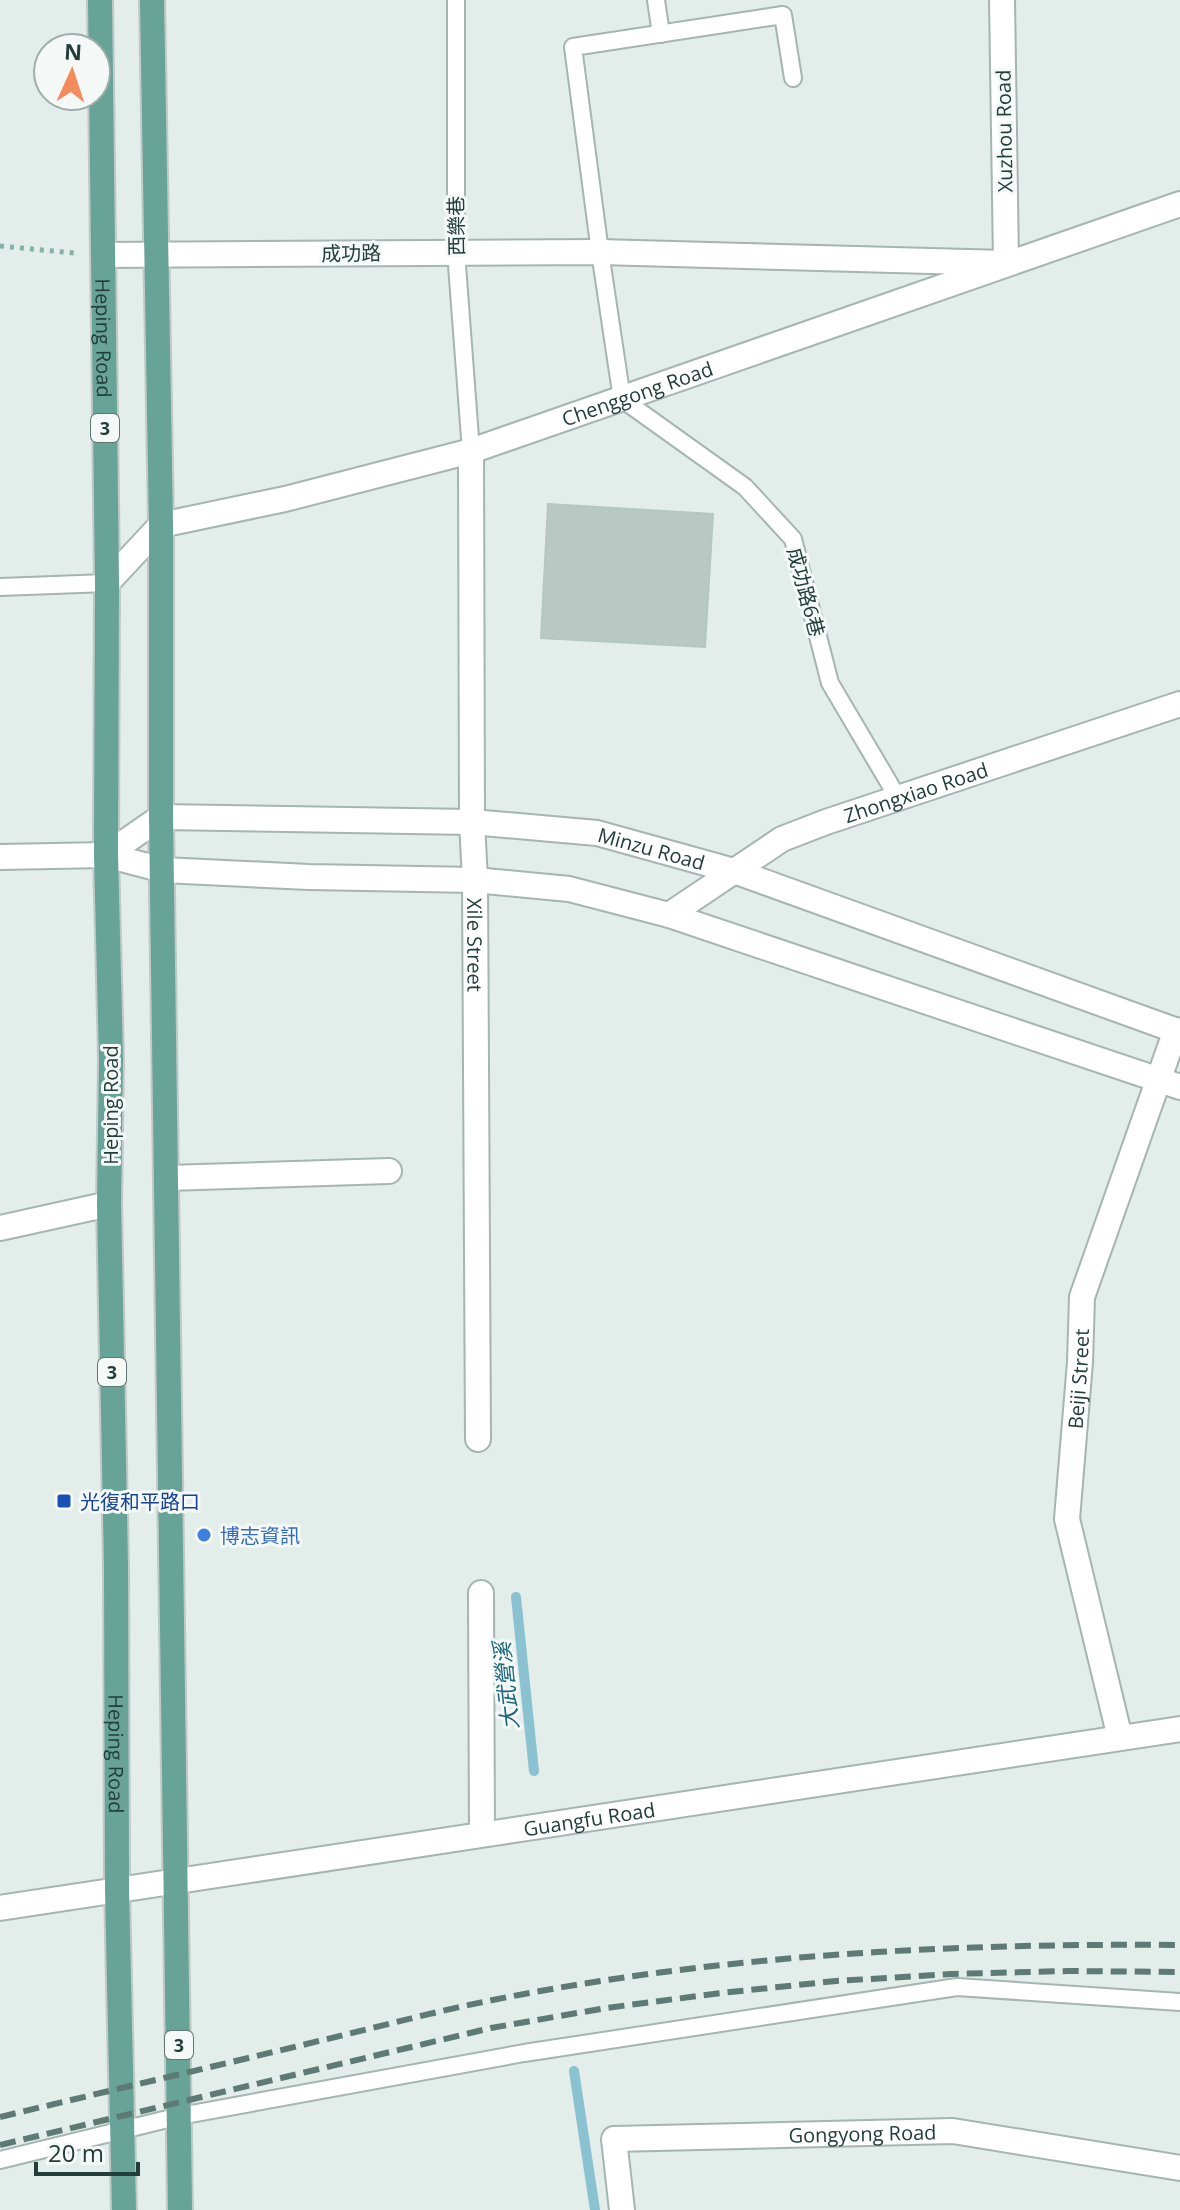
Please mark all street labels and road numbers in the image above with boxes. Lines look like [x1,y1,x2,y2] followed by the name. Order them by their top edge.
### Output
[989,69,1019,193] street label: Xuzhou Road
[442,196,470,256] street label: 西樂巷
[321,239,381,267] street label: 成功路
[90,278,118,398] street label: Heping Road
[558,354,716,432] street label: Chenggong Road
[91,414,119,442] road number: 3
[781,544,831,640] street label: 成功路6巷
[840,755,991,829] street label: Zhongxiao Road
[595,820,708,876] street label: Minzu Road
[462,898,489,992] street label: Xile Street
[97,1045,124,1165] street label: Heping Road
[1061,1328,1095,1430] street label: Beiji Street
[98,1358,126,1386] road number: 3
[103,1694,130,1814] street label: Heping Road
[521,1795,657,1842] street label: Guangfu Road
[165,2031,193,2059] road number: 3
[788,2118,937,2148] street label: Gongyong Road

